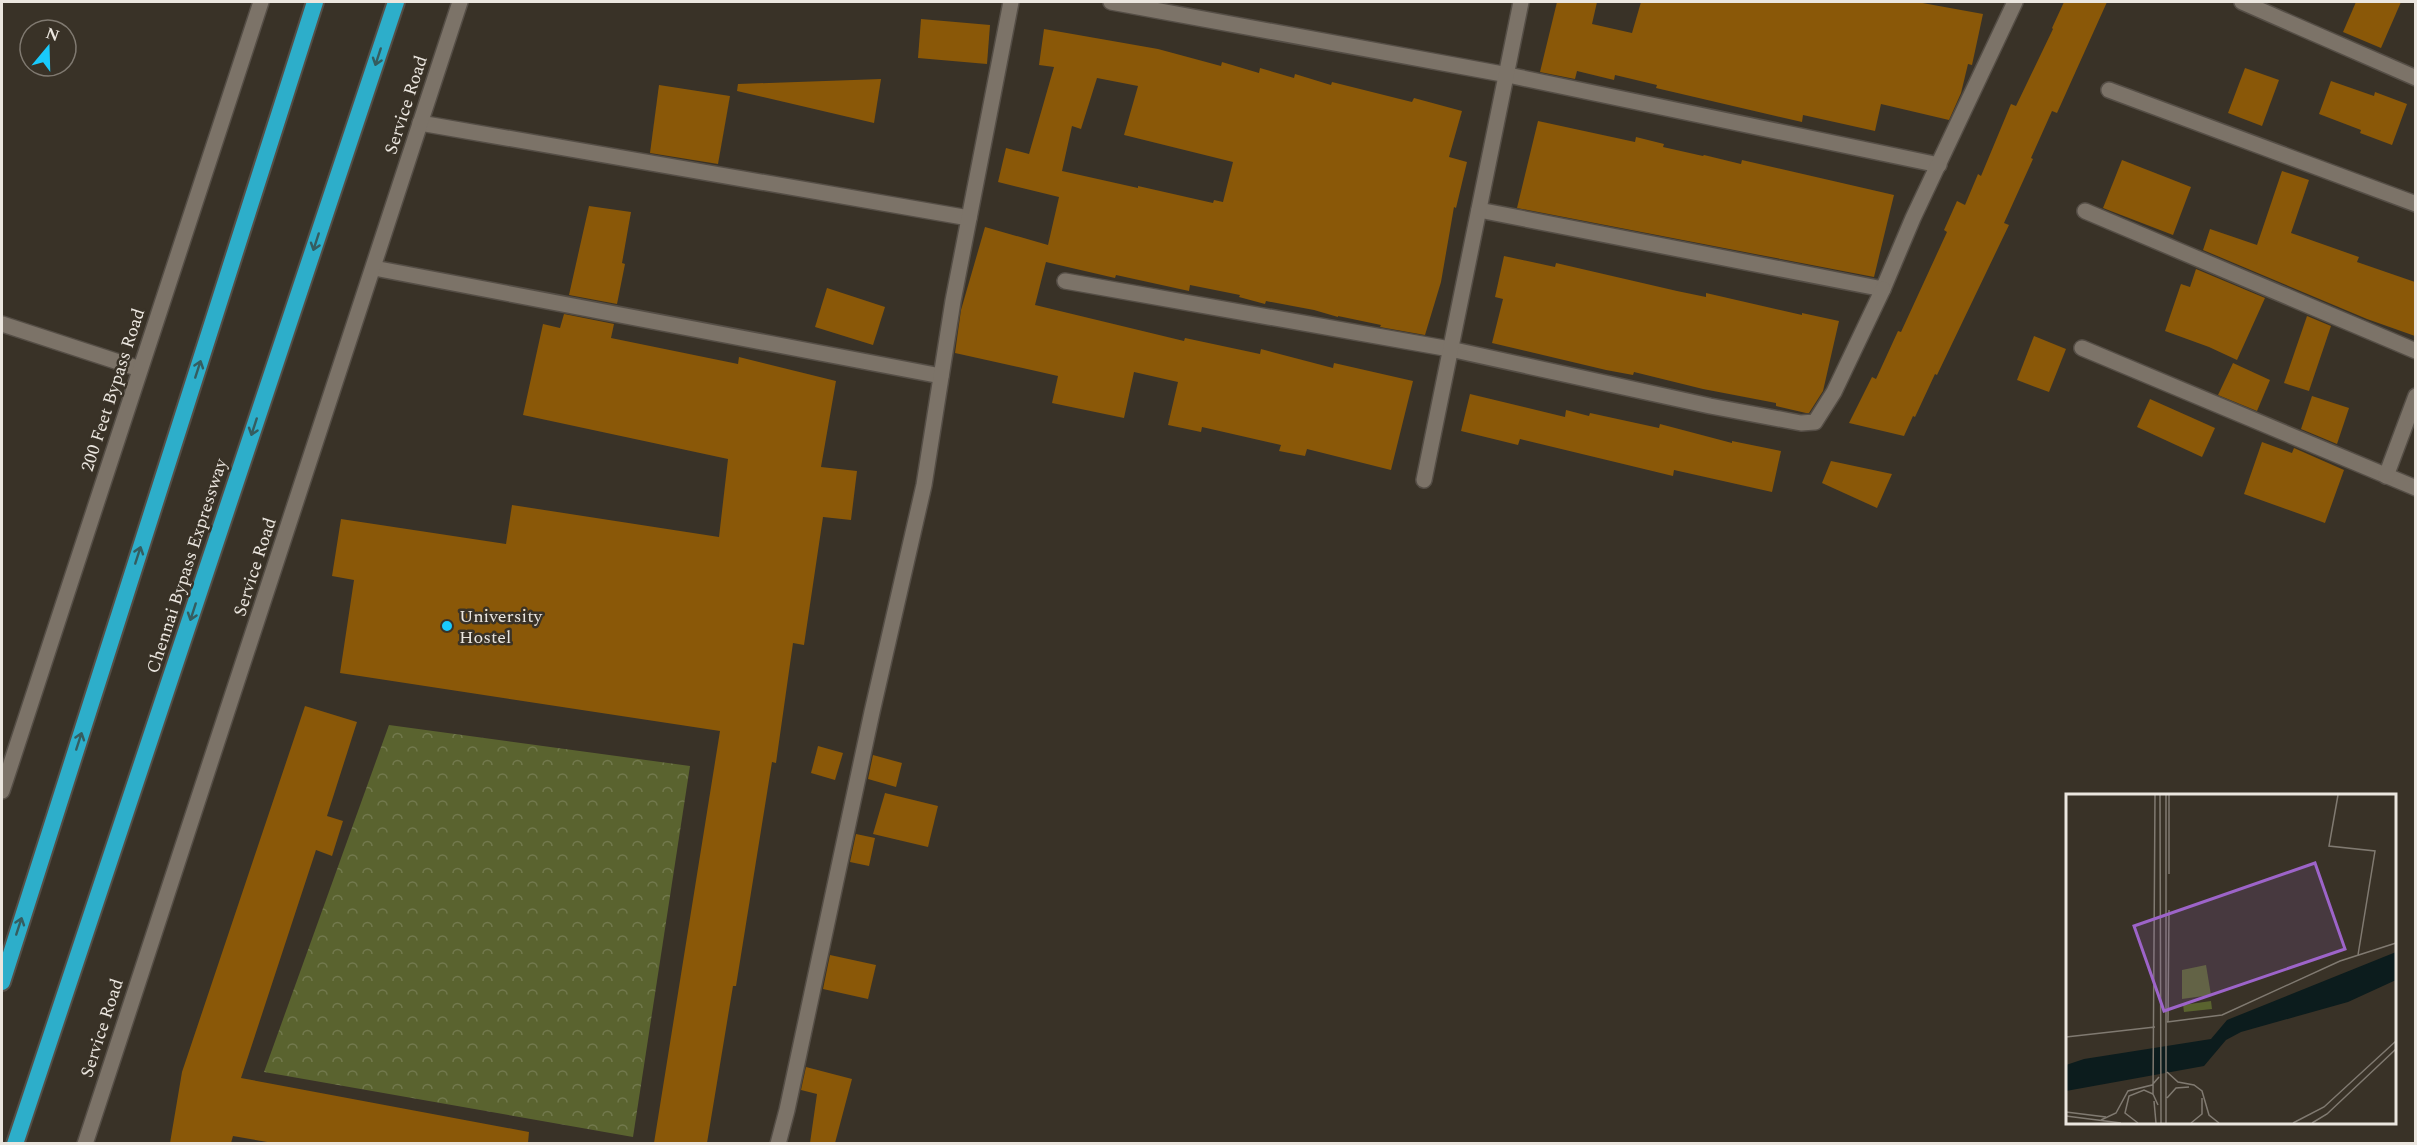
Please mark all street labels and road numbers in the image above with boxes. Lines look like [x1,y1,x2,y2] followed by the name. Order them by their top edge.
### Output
[377,52,435,158] street label: Service Road
[74,305,152,475] street label: 200 Feet Bypass Road
[139,454,235,677] street label: Chennai Bypass Expressway
[226,514,284,620] street label: Service Road
[73,975,131,1081] street label: Service Road

